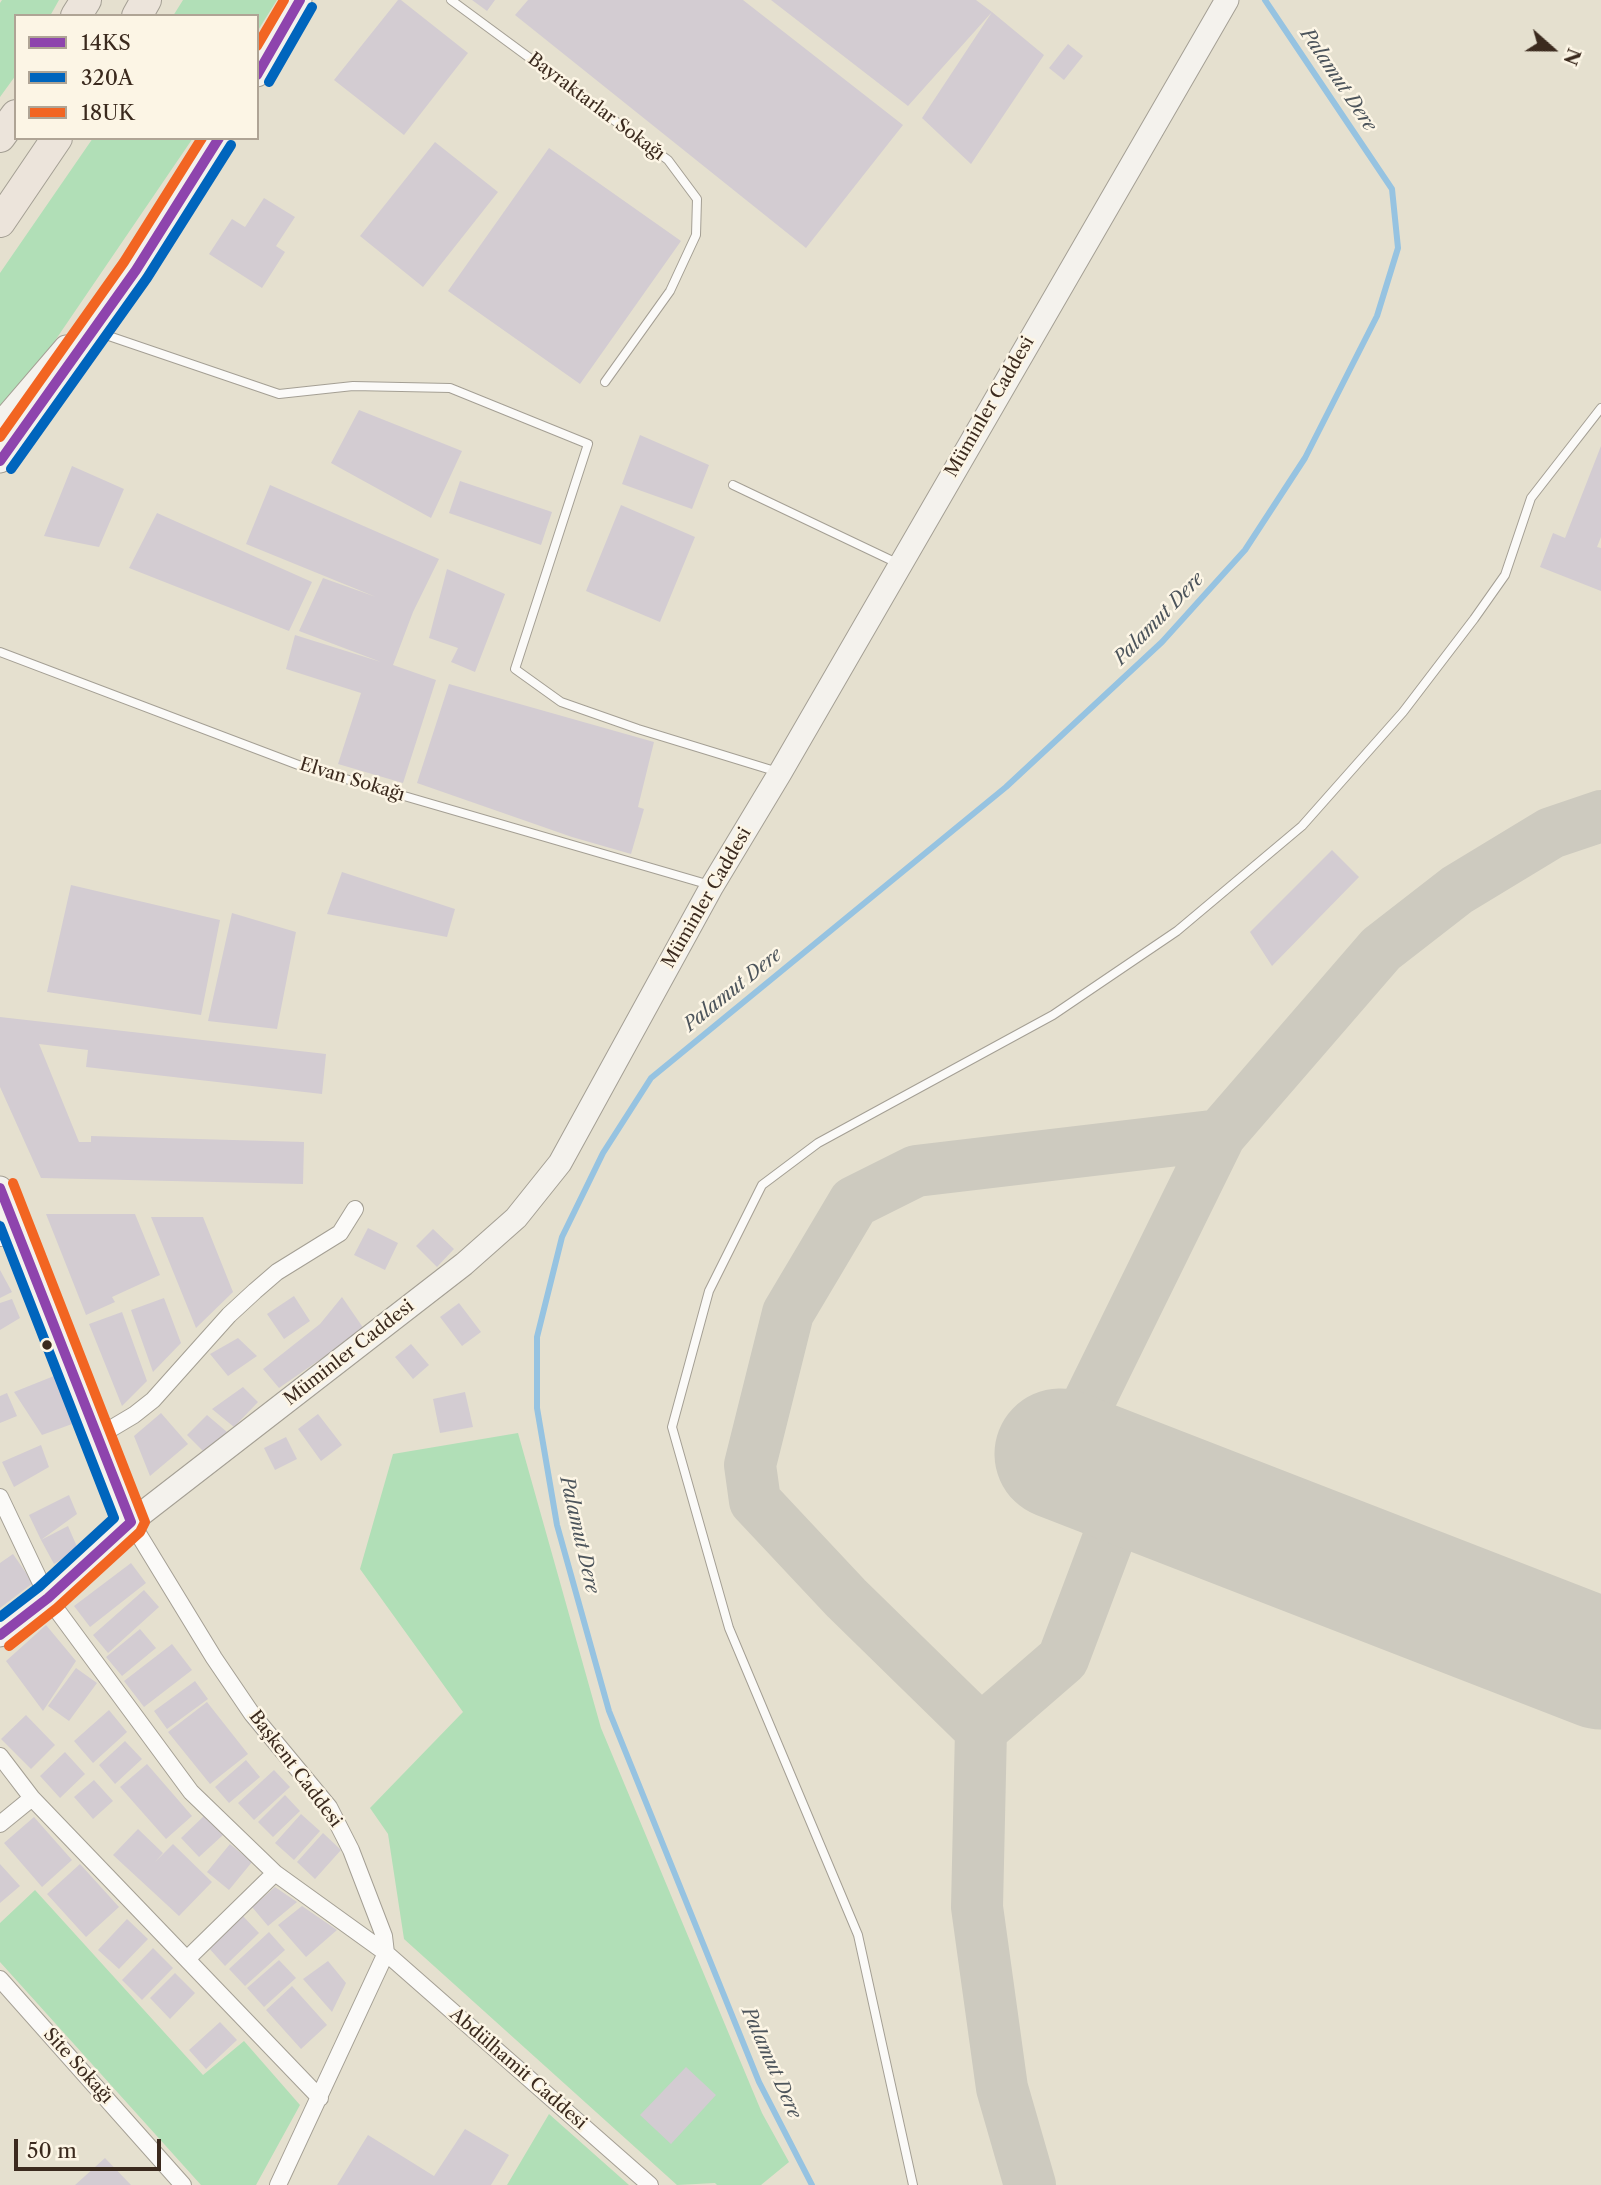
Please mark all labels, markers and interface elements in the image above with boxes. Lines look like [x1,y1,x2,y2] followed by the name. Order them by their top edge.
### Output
[14,14,259,140] legend
[1517,14,1587,84] north arrow
[1295,24,1381,136] water label: Palamut Dere
[81,30,131,55] text: 14KS
[1558,45,1586,69] text: N
[523,49,669,165] street label: Bayraktarlar Sokağı
[81,65,133,90] text: 320A
[81,100,135,125] text: 18UK
[941,333,1039,481] street label: Müminler Caddesi
[1109,568,1209,670] water label: Palamut Dere
[297,754,407,806] street label: Elvan Sokağı
[658,824,756,972] street label: Müminler Caddesi
[679,943,787,1037] water label: Palamut Dere
[280,1296,418,1410] street label: Müminler Caddesi
[40,1338,54,1352] unlabelled marker
[554,1474,604,1596] water label: Palamut Dere
[244,1706,346,1832] street label: Başkent Caddesi
[445,2004,591,2134] street label: Abdülhamit Caddesi
[736,2004,806,2122] water label: Palamut Dere
[39,2024,117,2108] street label: Site Sokağı
[18,2126,164,2170] scale bar
[27,2138,77,2163] text: 50 m

